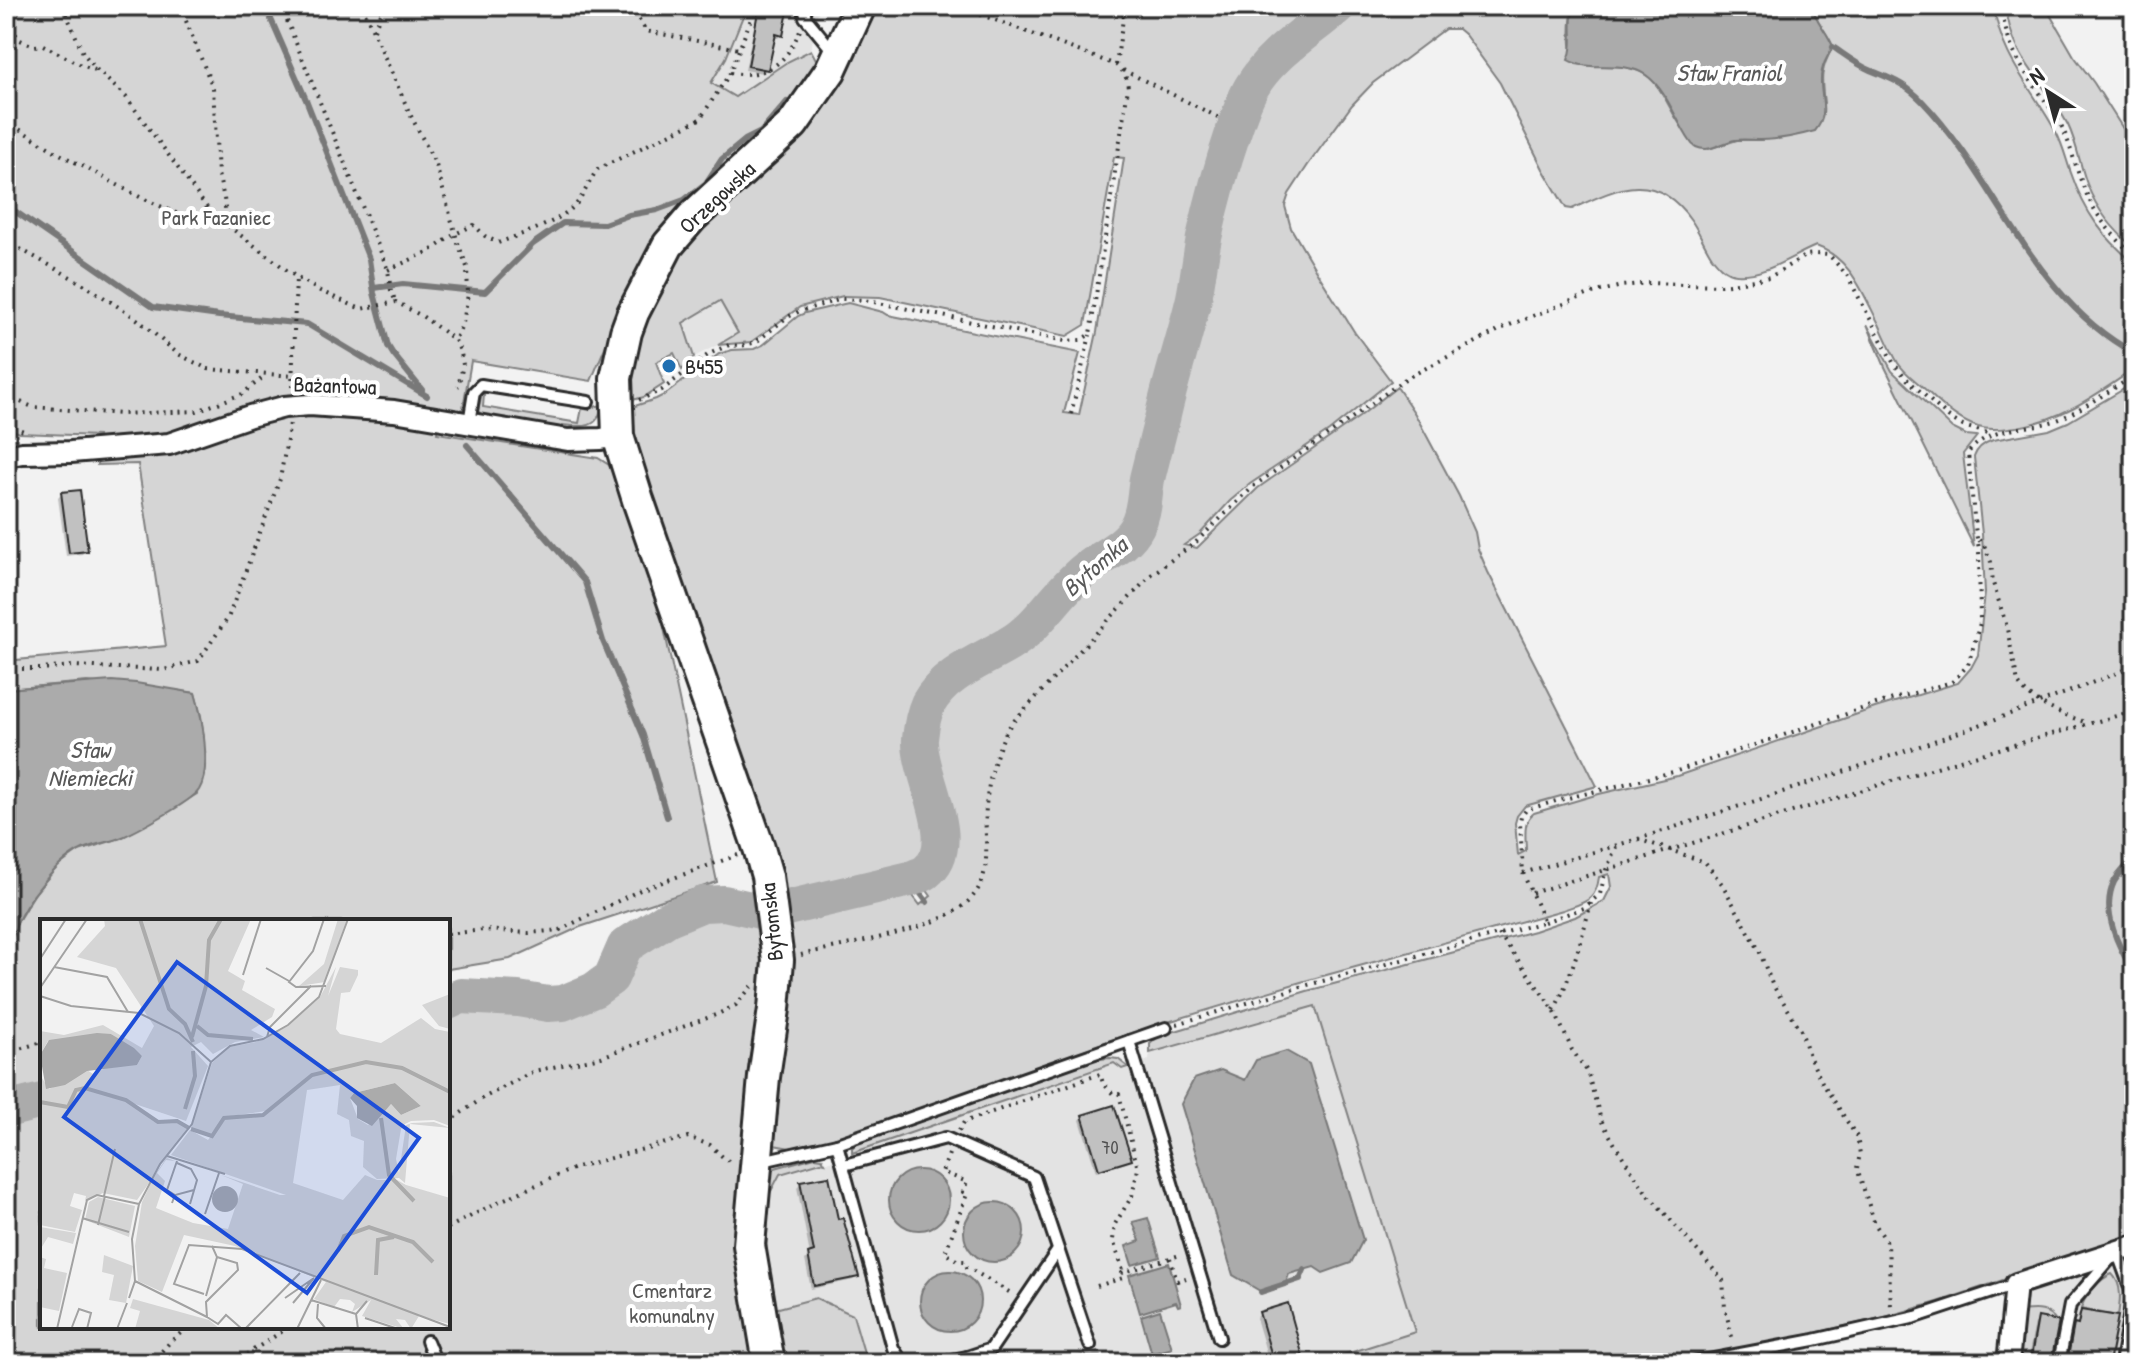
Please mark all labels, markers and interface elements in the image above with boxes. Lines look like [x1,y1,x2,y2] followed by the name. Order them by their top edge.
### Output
[2008,52,2088,132] north arrow
[1676,56,1783,88] water label: Staw Franiol
[2023,60,2050,91] text: N
[672,154,762,240] street label: Orzegowska
[162,202,271,232] park label: Park Fazaniec
[685,351,723,381] place label: B455
[660,357,678,375] marker: B455
[293,369,377,401] street label: Bażantowa
[1055,528,1136,604] water label: Bytomka
[48,733,134,793] water label: Staw Niemiecki
[752,881,790,962] street label: Bytomska
[40,919,450,1329] inset map
[1102,1135,1118,1160] house number: 70
[629,1275,715,1330] park label: Cmentarz komunalny

